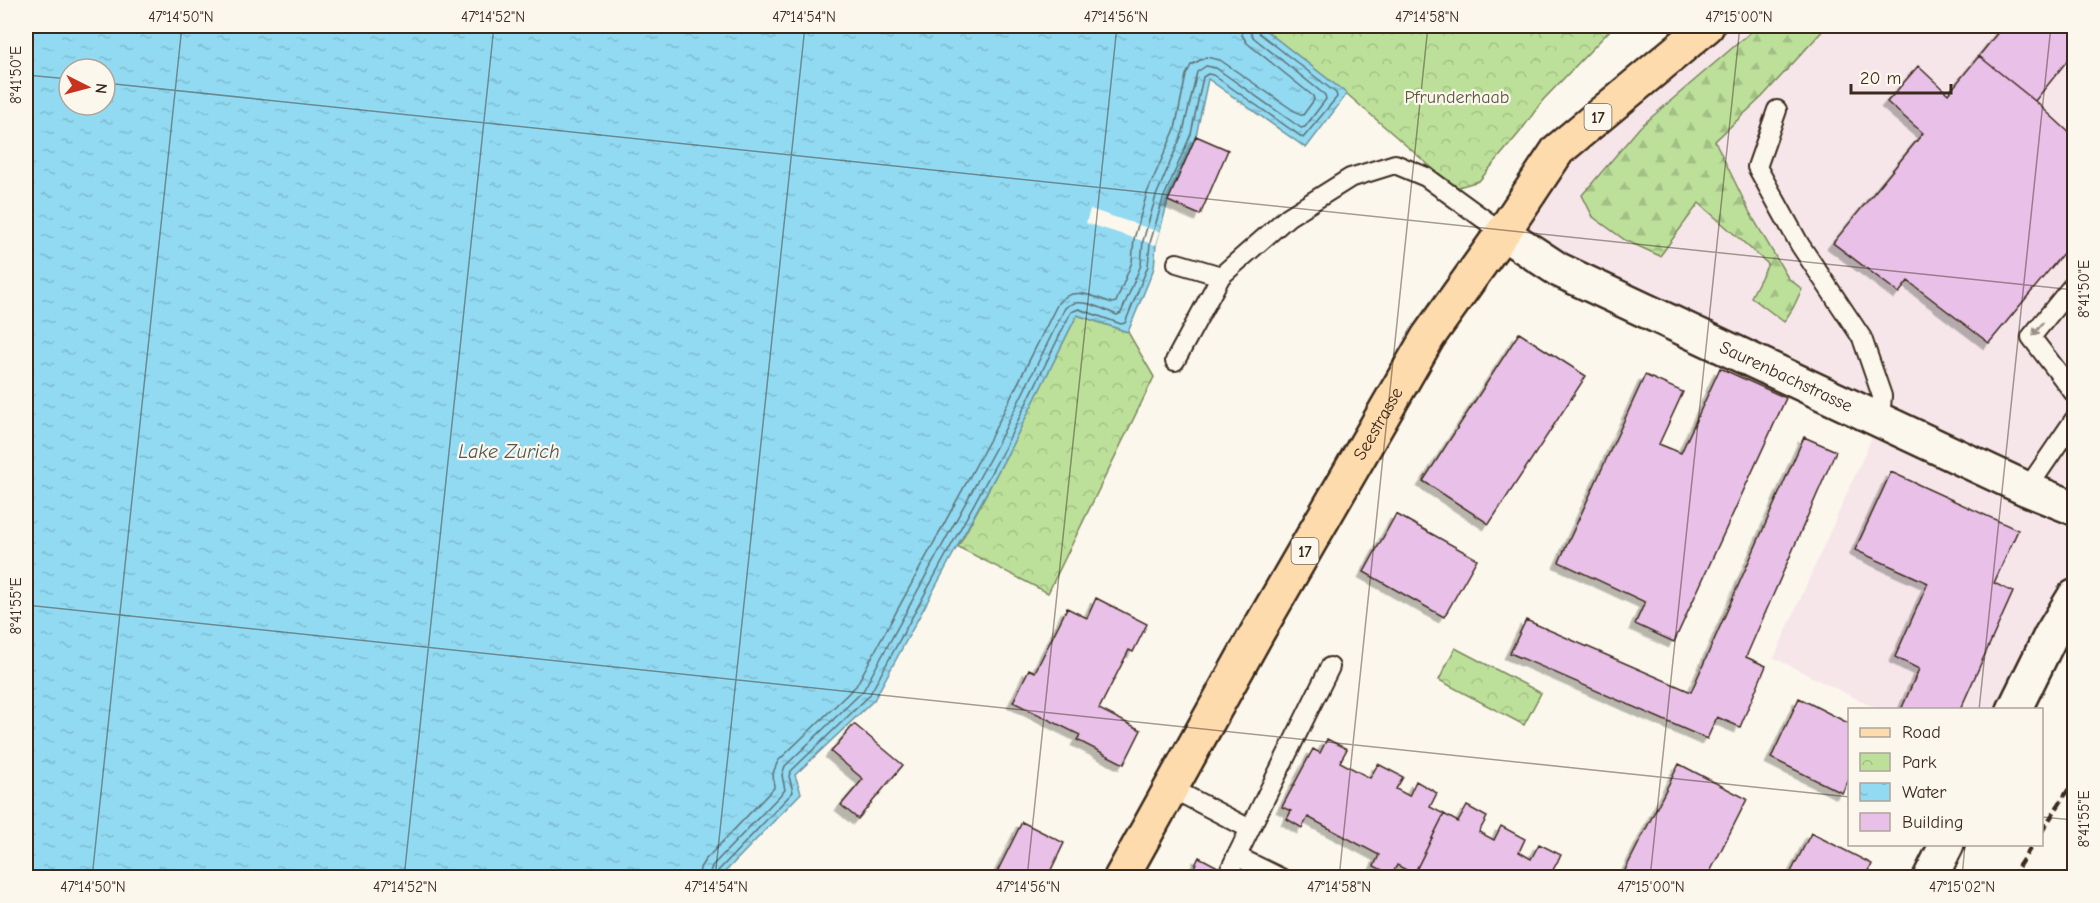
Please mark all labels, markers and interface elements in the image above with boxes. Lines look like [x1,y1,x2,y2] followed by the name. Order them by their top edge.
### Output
[148,8,214,26] text: 47°14'50"N
[461,8,525,26] text: 47°14'52"N
[772,8,836,26] text: 47°14'54"N
[1084,8,1148,26] text: 47°14'56"N
[1395,8,1459,26] text: 47°14'58"N
[1705,8,1773,26] text: 47°15'00"N
[7,46,25,104] text: 8°41'50"E
[57,57,117,117] north arrow
[1851,57,1952,95] scale bar
[1860,68,1901,89] text: 20 m
[91,82,110,95] text: N
[1405,87,1509,108] park label: Pfrunderhaab
[1584,104,1612,130] road number: 17
[2075,260,2093,318] text: 8°41'50"E
[2032,321,2044,337] one-way arrow
[1716,337,1856,417] street label: Saurenbachstrasse
[1349,384,1408,464] street label: Seestrasse
[458,440,560,463] water label: Lake Zurich
[1292,538,1318,564] road number: 17
[7,577,25,635] text: 8°41'55"E
[1848,708,2043,846] legend
[1902,722,1941,743] text: Road
[1902,752,1937,773] text: Park
[1902,782,1947,803] text: Water
[2075,790,2093,848] text: 8°41'55"E
[1902,812,1964,833] text: Building
[60,878,126,896] text: 47°14'50"N
[373,878,437,896] text: 47°14'52"N
[684,878,748,896] text: 47°14'54"N
[996,878,1060,896] text: 47°14'56"N
[1307,878,1371,896] text: 47°14'58"N
[1617,878,1685,896] text: 47°15'00"N
[1929,878,1995,896] text: 47°15'02"N

